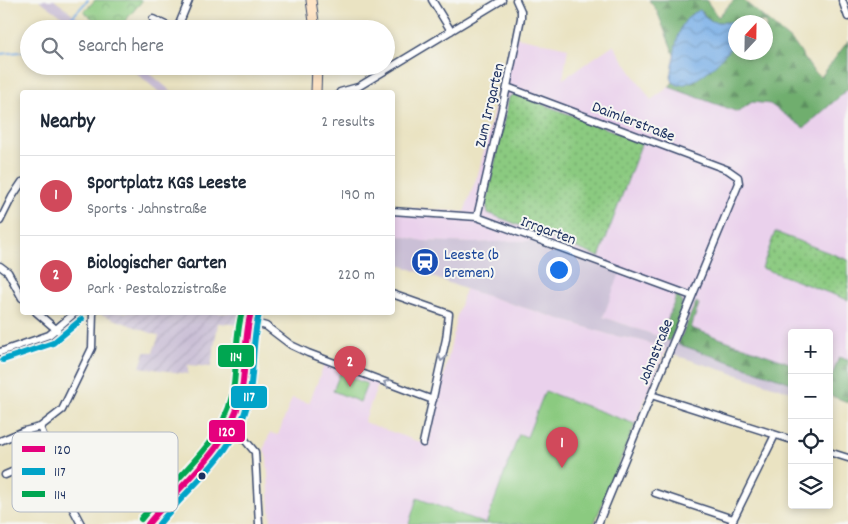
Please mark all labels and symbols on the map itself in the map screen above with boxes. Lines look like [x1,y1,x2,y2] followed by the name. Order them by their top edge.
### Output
[728,15,773,60] north arrow
[470,61,511,150] street label: Zum Irrgarten
[588,96,678,149] street label: Daimlerstraße
[517,211,579,252] street label: Irrgarten
[444,244,499,285] place label: Leeste (b Bremen)
[410,247,440,277] station icon: Leeste (b Bremen)
[546,257,572,283] your location
[633,316,680,388] street label: Jahnstraße
[217,344,255,368] line badge: 114
[334,346,366,387] pin: 2
[230,348,242,368] text: 114
[437,353,448,362] one-way arrow
[383,379,392,389] one-way arrow
[230,385,268,409] line badge: 117
[243,388,255,408] text: 117
[208,419,246,443] line badge: 120
[219,423,235,443] text: 120
[546,427,578,468] pin: 1
[12,432,178,512] legend
[54,441,71,461] text: 120
[54,463,66,483] text: 117
[197,471,207,481] unlabelled marker
[54,486,66,506] text: 114

